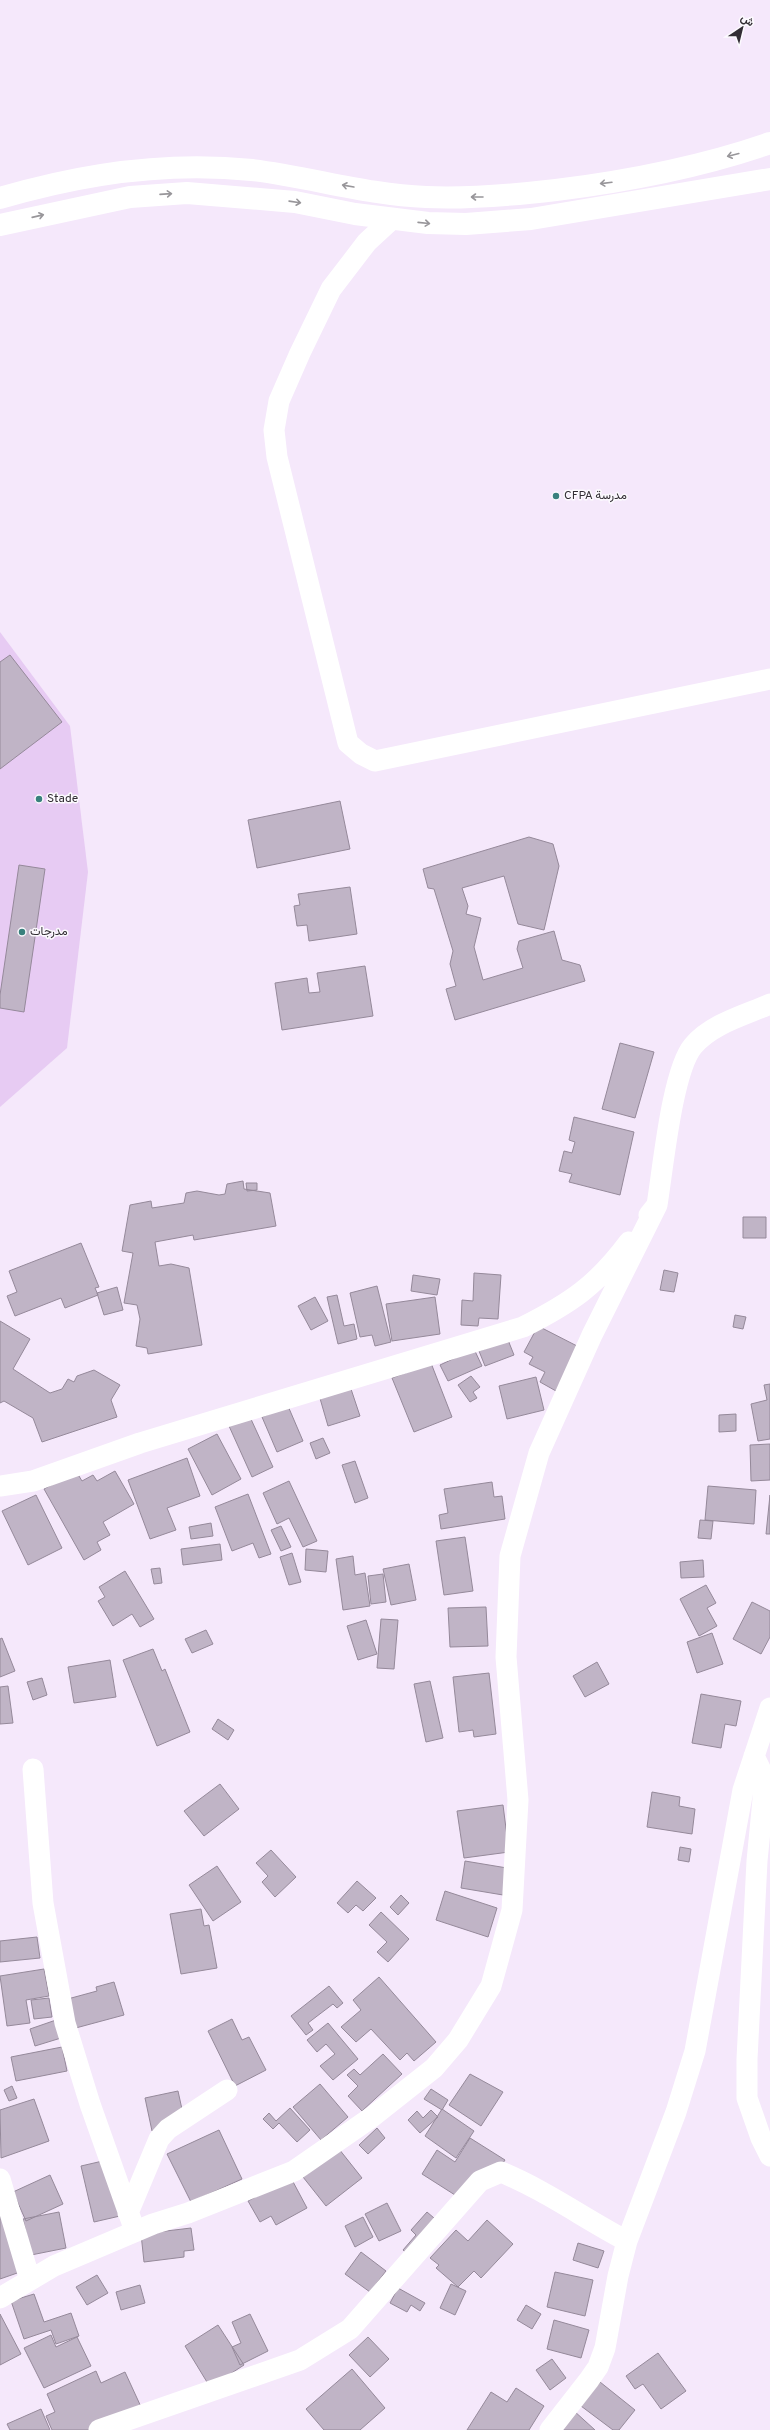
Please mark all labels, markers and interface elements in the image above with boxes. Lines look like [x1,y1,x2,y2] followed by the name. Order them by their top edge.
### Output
[722,8,762,48] north arrow
[738,11,757,30] text: ش
[727,152,740,159] one-way arrow
[600,179,613,187] one-way arrow
[342,182,355,190] one-way arrow
[159,191,172,198] one-way arrow
[471,193,484,201] one-way arrow
[289,198,302,206] one-way arrow
[31,211,44,219] one-way arrow
[417,219,430,226] one-way arrow
[564,488,627,504] place label: CFPA مدرسة
[551,491,561,501] marker: CFPA مدرسة
[47,791,78,807] place label: Stade
[34,794,44,804] marker: Stade
[30,924,68,940] place label: مدرجات
[17,927,27,937] marker: مدرجات

